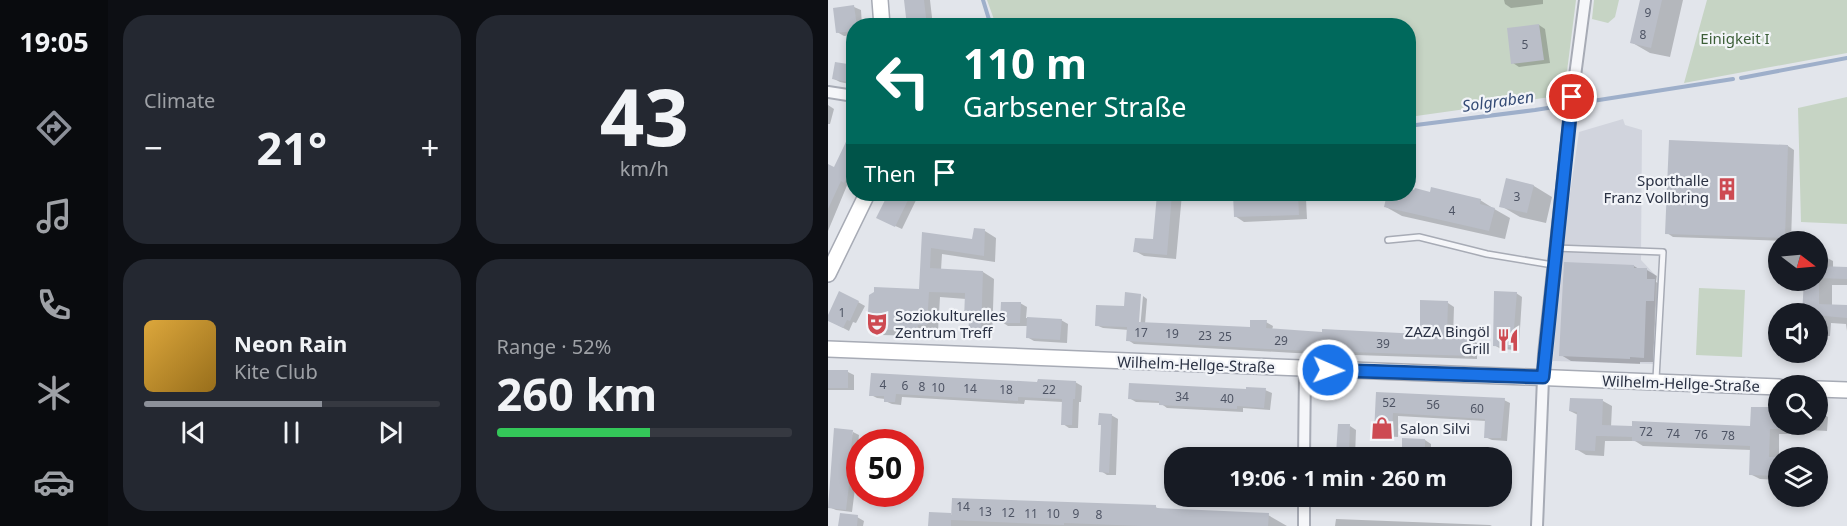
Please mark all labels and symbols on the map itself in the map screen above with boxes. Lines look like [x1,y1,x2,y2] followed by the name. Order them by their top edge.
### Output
[1645,4,1652,21] house number: 9
[1640,26,1647,43] house number: 8
[1700,28,1770,48] park label: Einigkeit I
[1522,36,1529,53] house number: 5
[1546,71,1597,122] pin
[1461,85,1535,117] water label: Solgraben
[1603,170,1709,207] place label: Sporthalle Franz Vollbring
[1714,176,1740,202] building icon: Sporthalle Franz Vollbring
[1514,188,1521,205] house number: 3
[1449,202,1456,219] house number: 4
[1768,231,1828,291] north arrow
[839,304,845,321] house number: 1
[895,305,1006,342] place label: Soziokulturelles Zentrum Treff
[864,311,890,337] theatre icon: Soziokulturelles Zentrum Treff
[1405,321,1490,358] place label: ZAZA Bingöl Grill
[1134,324,1148,341] house number: 17
[1165,325,1179,342] house number: 19
[1198,327,1212,344] house number: 23
[1495,327,1521,353] restaurant icon: ZAZA Bingöl Grill
[1218,328,1232,345] house number: 25
[1274,332,1288,349] house number: 29
[1376,335,1390,352] house number: 39
[1296,338,1360,402] position arrow
[1117,351,1275,377] street label: Wilhelm-Hellge-Straße
[1602,370,1760,396] street label: Wilhelm-Hellge-Straße
[880,376,887,393] house number: 4
[902,377,909,394] house number: 6
[919,378,926,395] house number: 8
[931,379,945,396] house number: 10
[963,380,977,397] house number: 14
[999,381,1013,398] house number: 18
[1042,381,1056,398] house number: 22
[1175,388,1189,405] house number: 34
[1220,390,1234,407] house number: 40
[1382,394,1396,411] house number: 52
[1426,396,1440,413] house number: 56
[1470,400,1484,417] house number: 60
[1369,415,1395,441] shop icon: Salon Silvi
[1400,418,1470,438] place label: Salon Silvi
[1639,423,1653,440] house number: 72
[1666,425,1680,442] house number: 74
[1694,426,1708,443] house number: 76
[1721,427,1735,444] house number: 78
[846,429,924,507] speed limit sign: 50
[956,498,970,515] house number: 14
[978,503,992,520] house number: 13
[1001,504,1015,521] house number: 12
[1024,505,1038,522] house number: 11
[1046,505,1060,522] house number: 10
[1073,505,1080,522] house number: 9
[1096,506,1103,523] house number: 8

